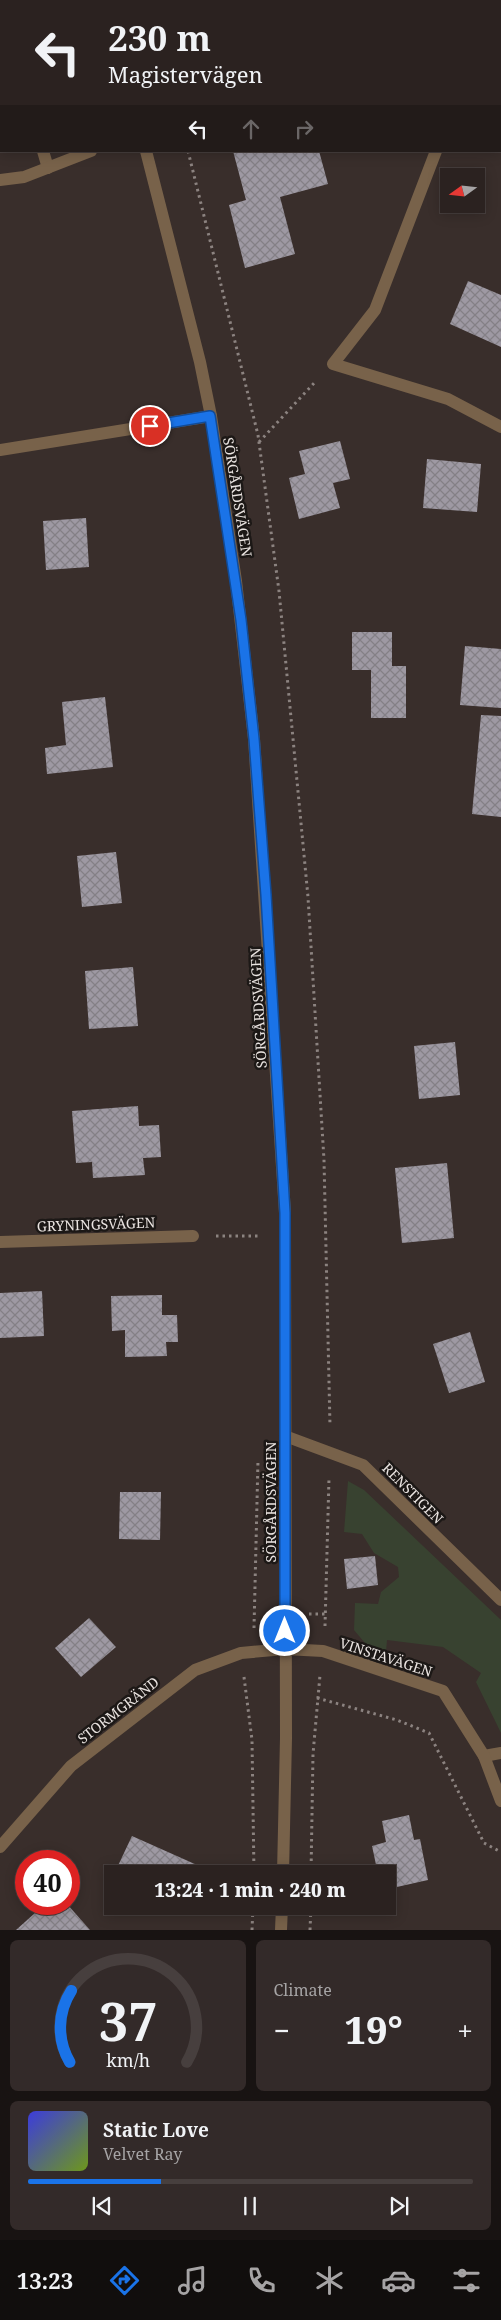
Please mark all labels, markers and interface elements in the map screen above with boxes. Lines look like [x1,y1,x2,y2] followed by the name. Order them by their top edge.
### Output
[108,14,211,61] text: 230 m
[25,20,90,85] icon: left
[108,59,263,89] text: Magistervägen
[184,115,212,143] icon: left
[237,115,265,143] icon: ahead
[290,115,318,143] icon: right
[440,168,485,212] north arrow
[440,168,485,213] map controls
[129,405,171,447] pin
[136,412,164,440] icon: arrive
[219,436,257,558] street label: SÖRGÅRDSVÄGEN
[245,947,271,1069] street label: SÖRGÅRDSVÄGEN
[36,1212,156,1236] street label: GRYNINGSVÄGEN
[261,1441,280,1562] street label: SÖRGÅRDSVÄGEN
[378,1458,448,1528] street label: RENSTIGEN
[258,1604,310,1656] position arrow
[337,1633,435,1681] street label: VINSTAVÄGEN
[73,1672,163,1748] street label: STORMGRÄND
[15,1850,80,1915] speed limit sign: 40
[154,1877,346,1903] text: 13:24 · 1 min · 240 m
[274,1979,332,2001] text: Climate
[98,1985,157,2056] text: 37
[344,2003,403,2055] text: 19°
[274,2011,290,2049] text: −
[457,2011,473,2049] text: +
[106,2048,150,2072] text: km/h
[103,2117,209,2143] text: Static Love
[103,2143,182,2165] text: Velvet Ray
[88,2192,116,2220] icon: previous
[236,2192,264,2220] icon: pause
[385,2192,413,2220] icon: next
[107,2263,142,2298] icon: directions
[175,2263,210,2298] icon: music
[244,2263,279,2298] icon: phone
[312,2263,347,2298] icon: climate
[381,2263,416,2298] icon: car
[449,2263,484,2298] icon: filters
[17,2265,73,2295] text: 13:23

